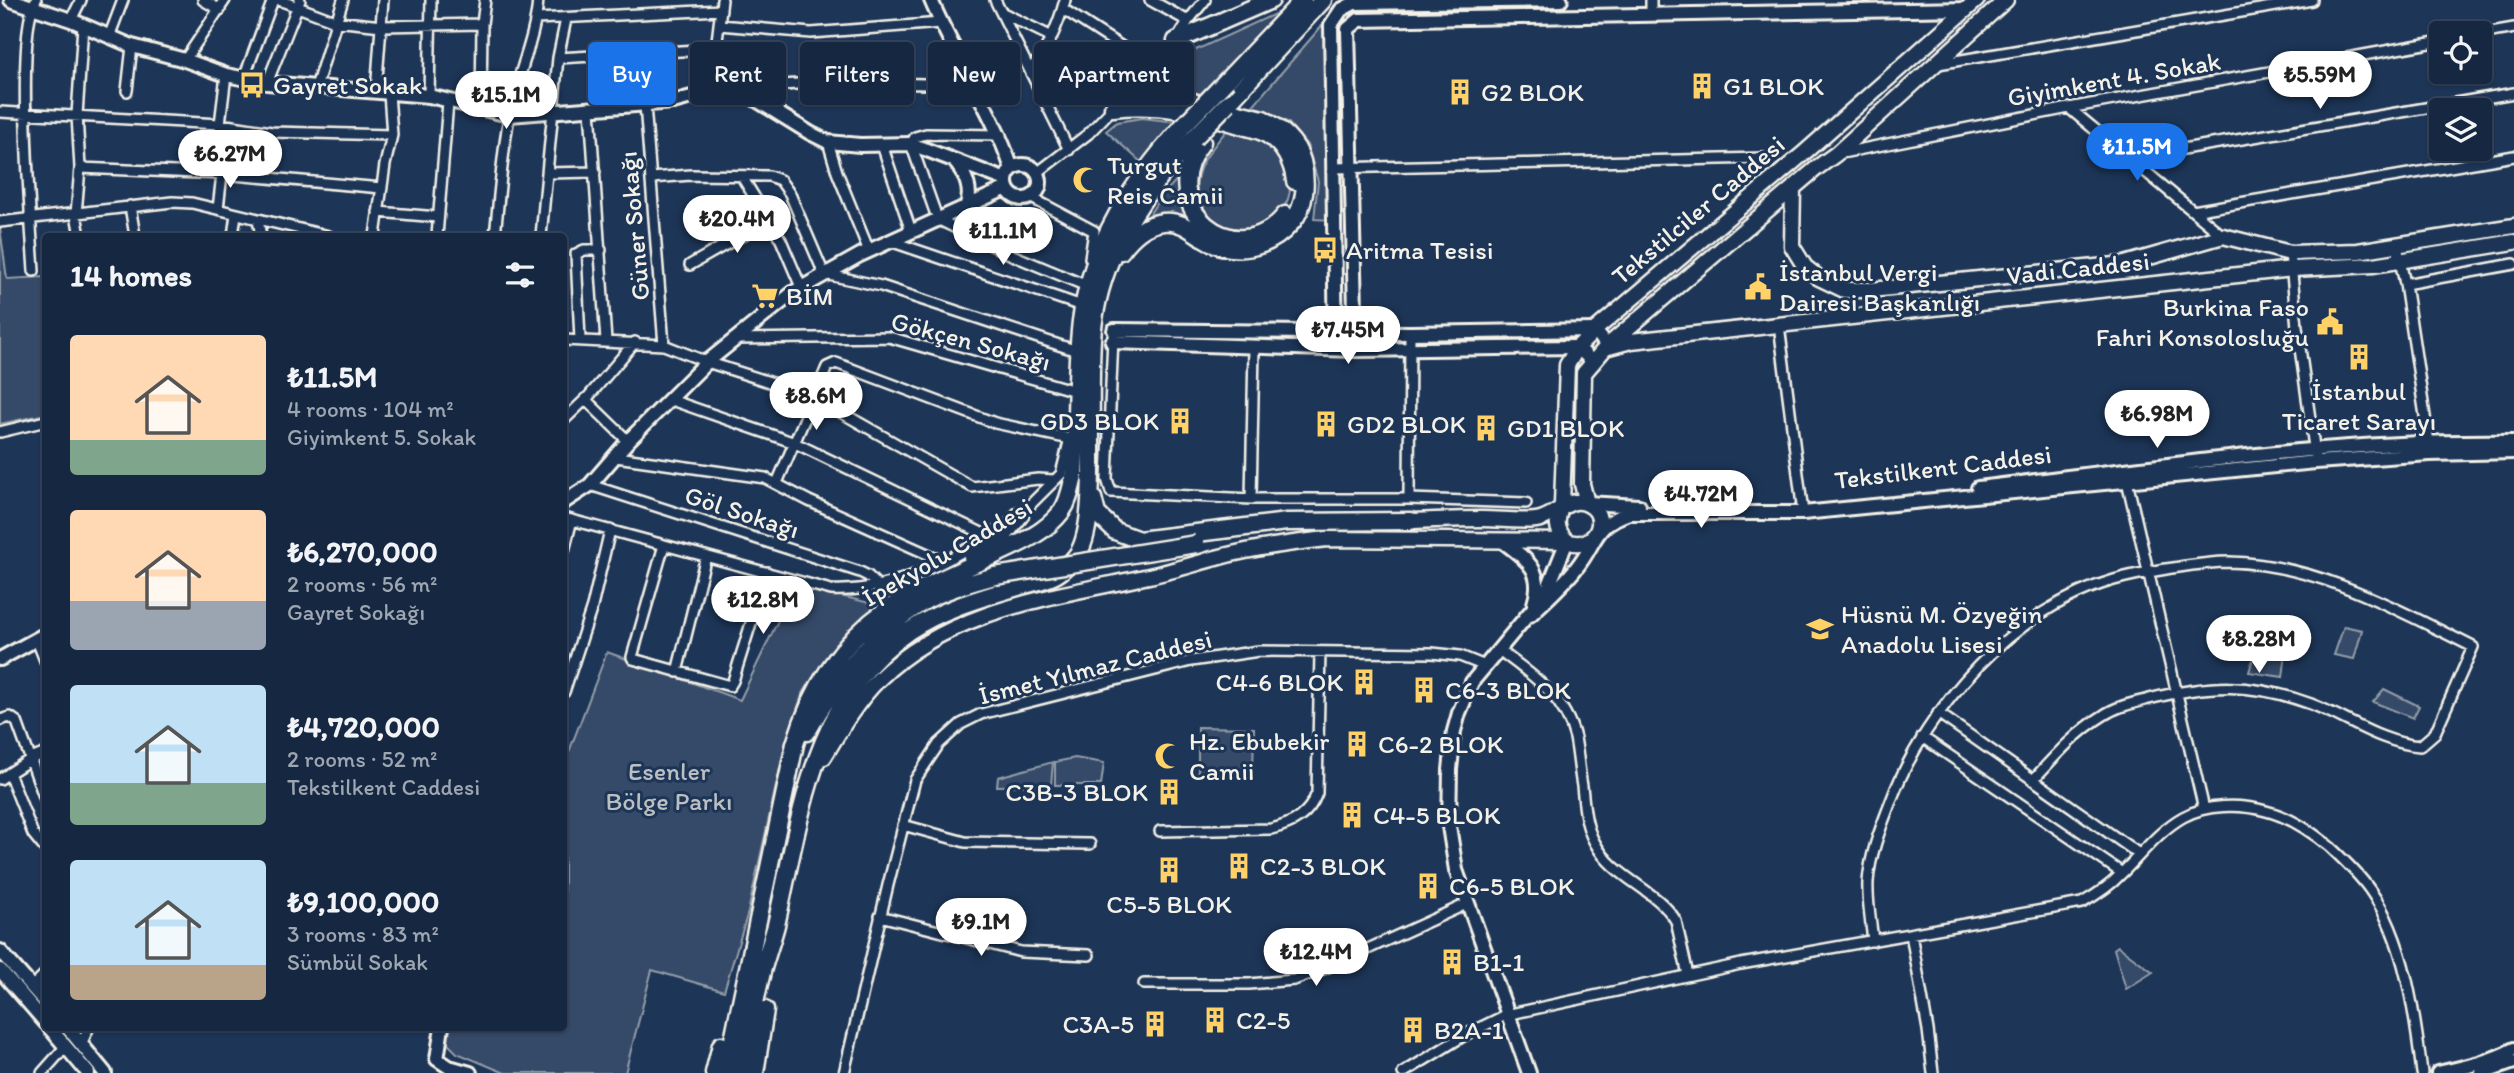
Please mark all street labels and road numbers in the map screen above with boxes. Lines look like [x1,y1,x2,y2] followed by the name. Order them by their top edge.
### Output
[2005,44,2223,114] street label: Giyimkent 4. Sokak
[1605,128,1791,292] street label: Tekstilciler Caddesi
[612,150,656,302] street label: Güner Sokağı
[2005,245,2151,291] street label: Vadi Caddesi
[888,304,1054,378] street label: Gökçen Sokağı
[1833,438,2053,496] street label: Tekstilkent Caddesi
[681,478,803,546] street label: Göl Sokağı
[856,490,1038,614] street label: İpekyolu Caddesi
[975,623,1215,711] street label: İsmet Yılmaz Caddesi

